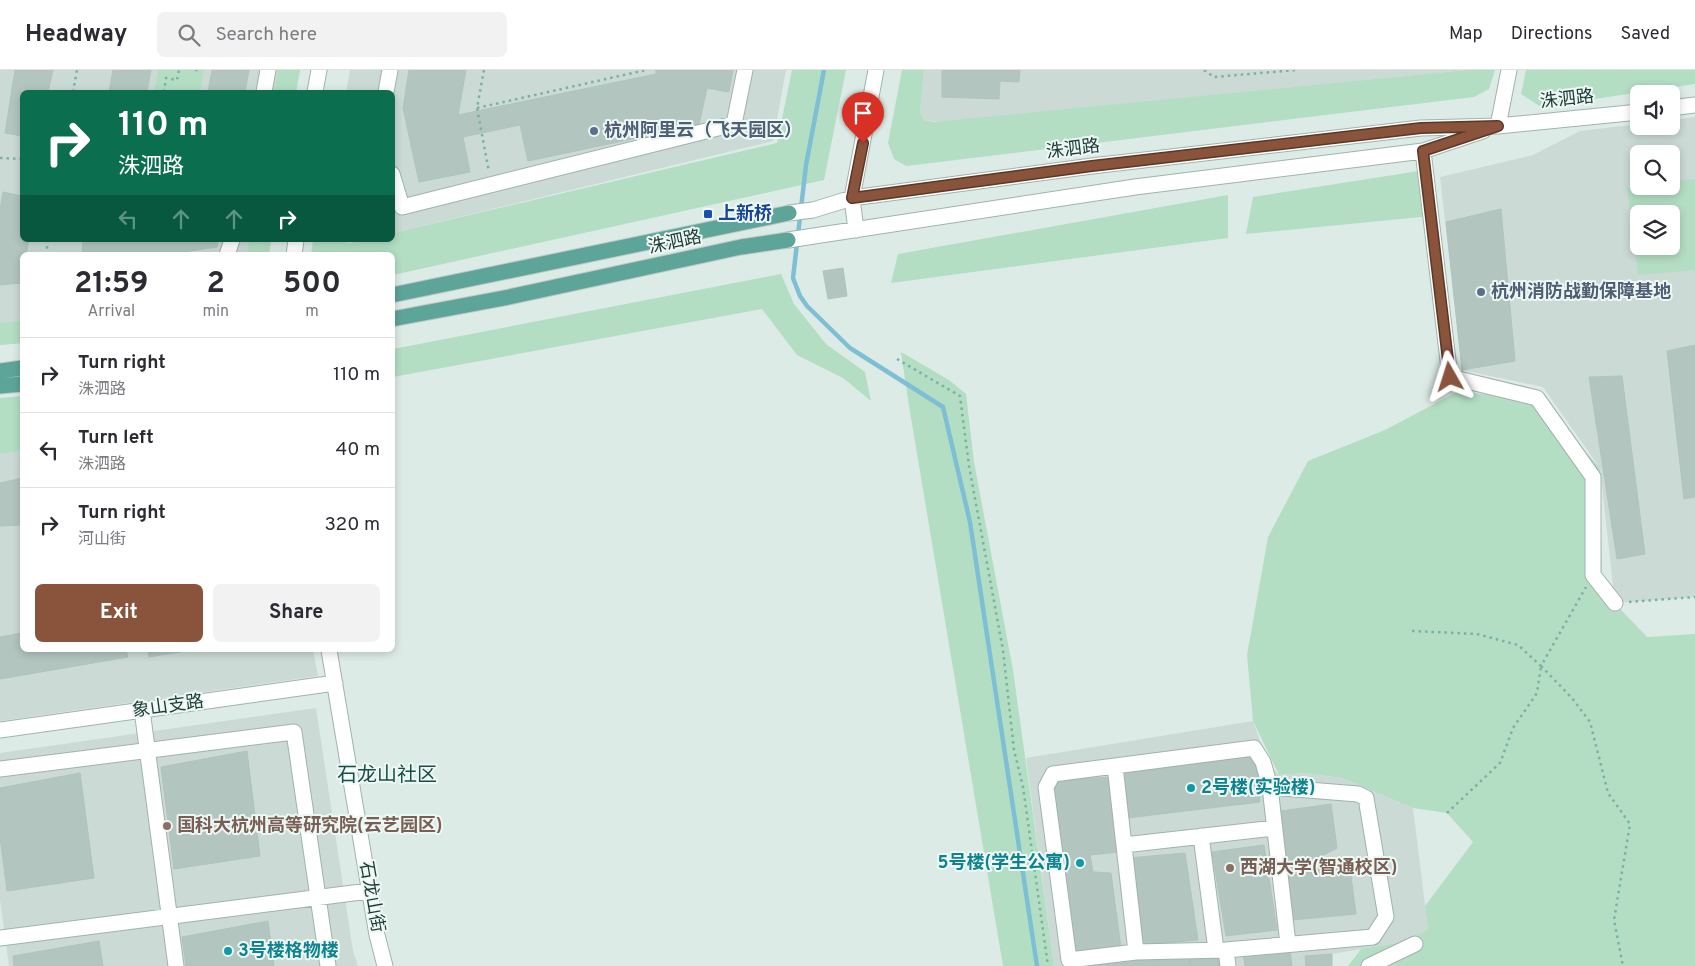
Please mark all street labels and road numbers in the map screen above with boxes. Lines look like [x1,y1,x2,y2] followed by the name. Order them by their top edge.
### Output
[1539,86,1595,114] street label: 洙泗路
[1045,135,1101,165] street label: 洙泗路
[646,226,704,260] street label: 洙泗路
[131,691,205,723] street label: 象山支路
[353,860,389,934] street label: 石龙山街

